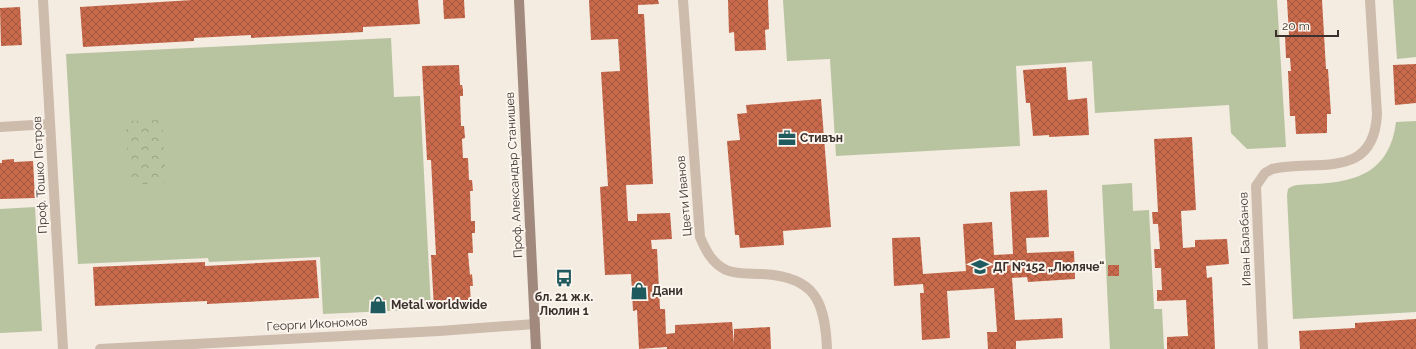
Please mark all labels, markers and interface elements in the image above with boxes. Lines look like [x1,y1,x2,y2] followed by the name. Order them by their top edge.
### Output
[1276,12,1338,38] scale bar
[1282,19,1310,33] text: 20 m
[503,92,525,258] street label: Проф. Александър Станишев
[30,116,50,234] street label: Проф. Тошко Петров
[777,128,797,148] office icon: Стивън
[800,131,843,145] place label: Стивън
[674,155,694,237] street label: Цвети Иванов
[1236,192,1254,286] street label: Иван Балабанов
[970,257,990,277] school or university icon: ДГ №152 „Люляче“
[993,260,1105,274] place label: ДГ №152 „Люляче“
[554,268,574,288] bus stop icon: бл. 21 ж.к. Люлин 1
[629,281,649,301] shop icon: Дани
[652,284,683,298] place label: Дани
[535,290,593,318] place label: бл. 21 ж.к. Люлин 1
[368,295,388,315] shop icon: Metal worldwide
[391,298,487,312] place label: Metal worldwide
[266,314,368,334] street label: Георги Икономов

